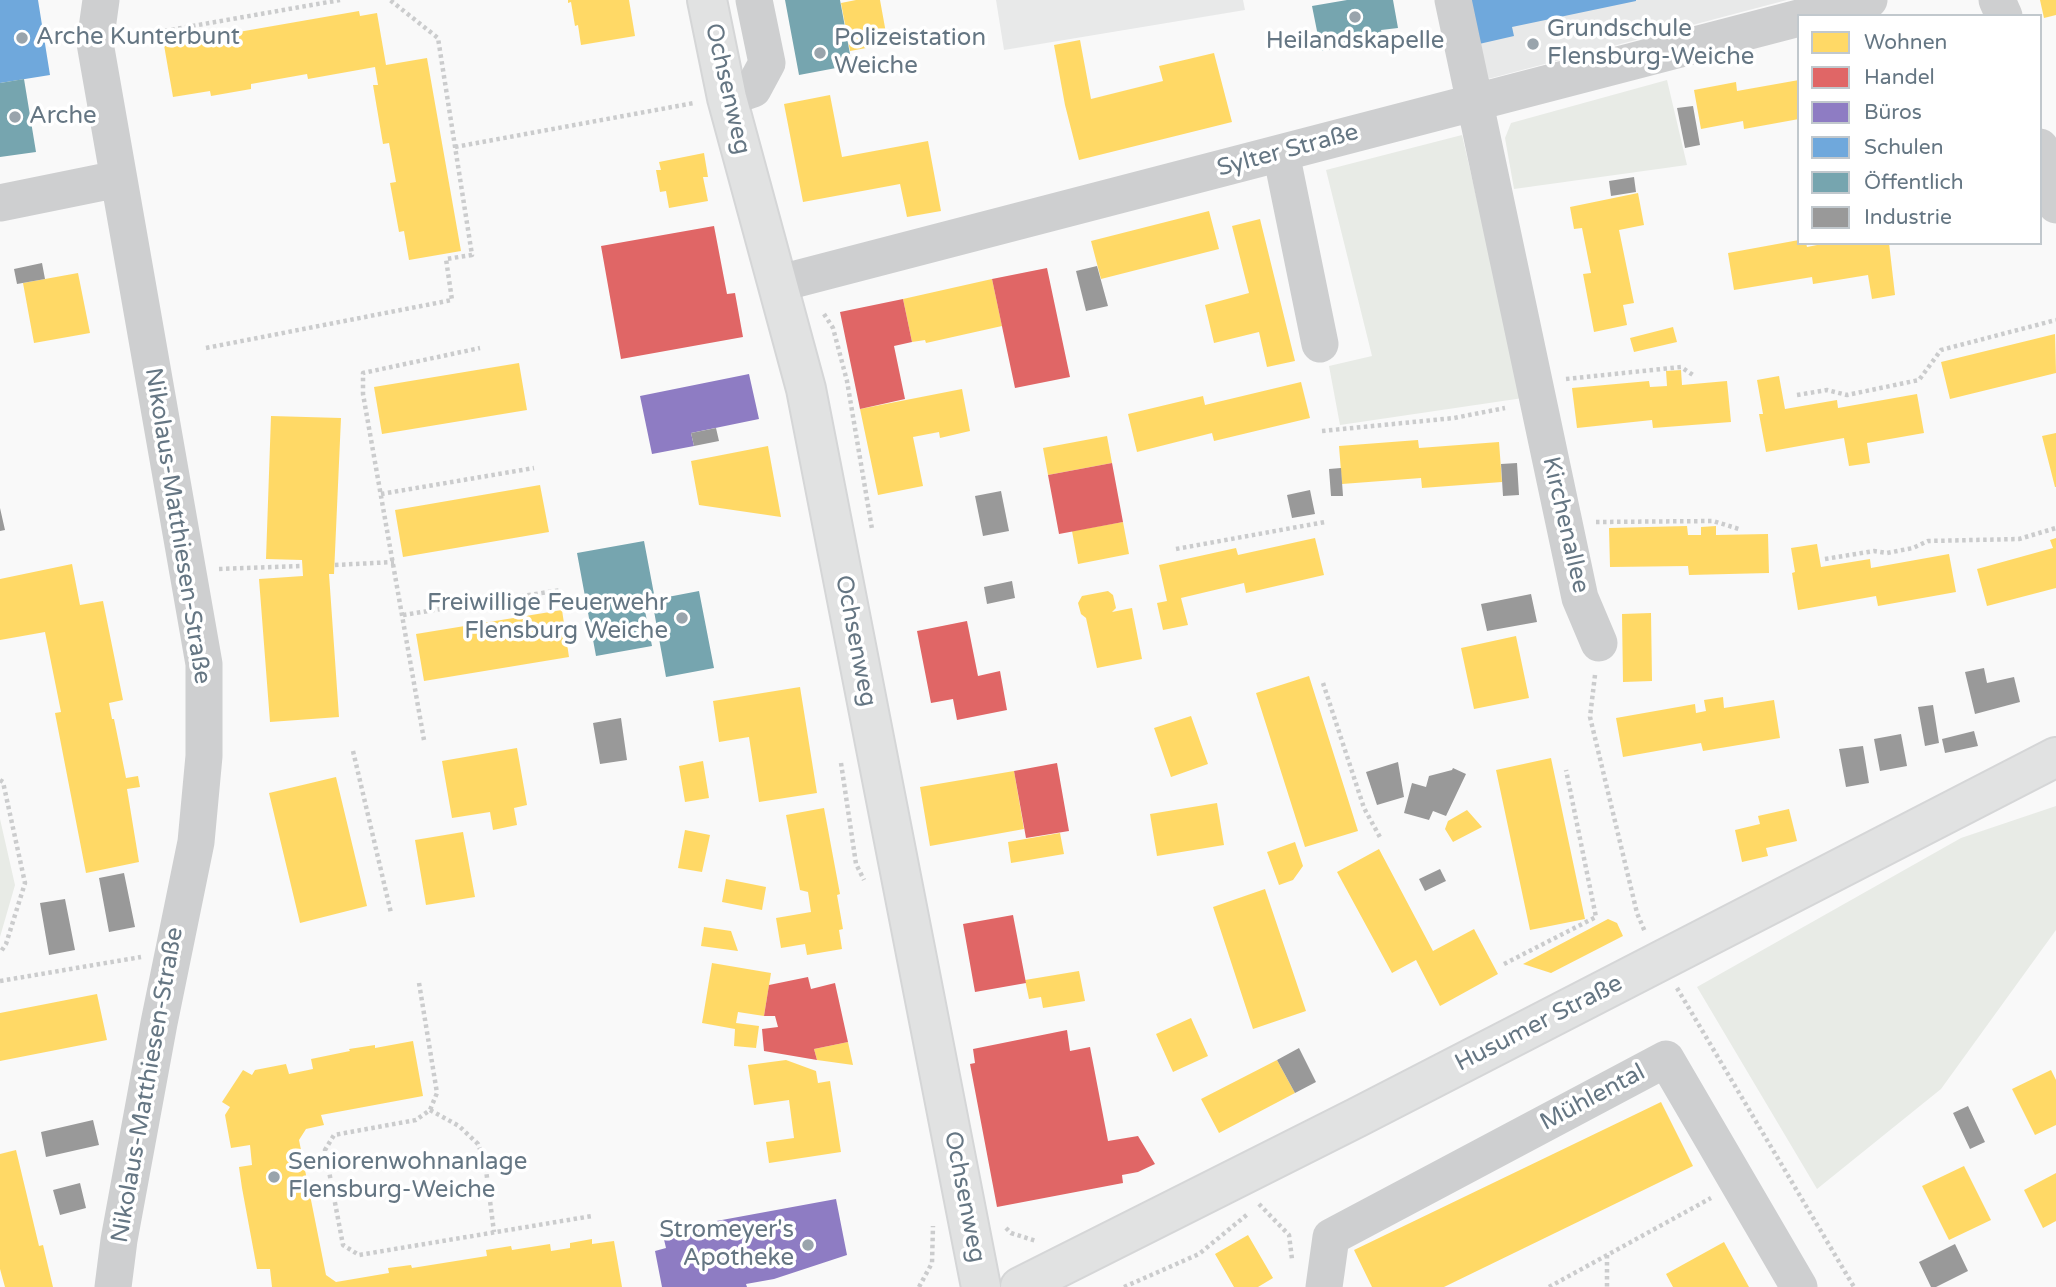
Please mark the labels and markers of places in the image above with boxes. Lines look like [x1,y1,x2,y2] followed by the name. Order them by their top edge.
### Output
[1347,9,1363,25] marker: Heilandskapelle
[1547,16,1754,72] place label: Grundschule Flensburg-Weiche
[36,24,240,52] place label: Arche Kunterbunt
[834,25,986,81] place label: Polizeistation Weiche
[1266,28,1444,56] place label: Heilandskapelle
[14,30,30,46] marker: Arche Kunterbunt
[1525,36,1541,52] marker: Grundschule Flensburg-Weiche
[812,45,828,61] marker: Polizeistation Weiche
[29,103,97,131] place label: Arche
[7,109,23,125] marker: Arche
[427,590,668,646] place label: Freiwillige Feuerwehr Flensburg Weiche
[674,610,690,626] marker: Freiwillige Feuerwehr Flensburg Weiche
[288,1149,527,1205] place label: Seniorenwohnanlage Flensburg-Weiche
[266,1169,282,1185] marker: Seniorenwohnanlage Flensburg-Weiche
[659,1217,794,1273] place label: Stromeyer's Apotheke
[800,1237,816,1253] marker: Stromeyer's Apotheke

